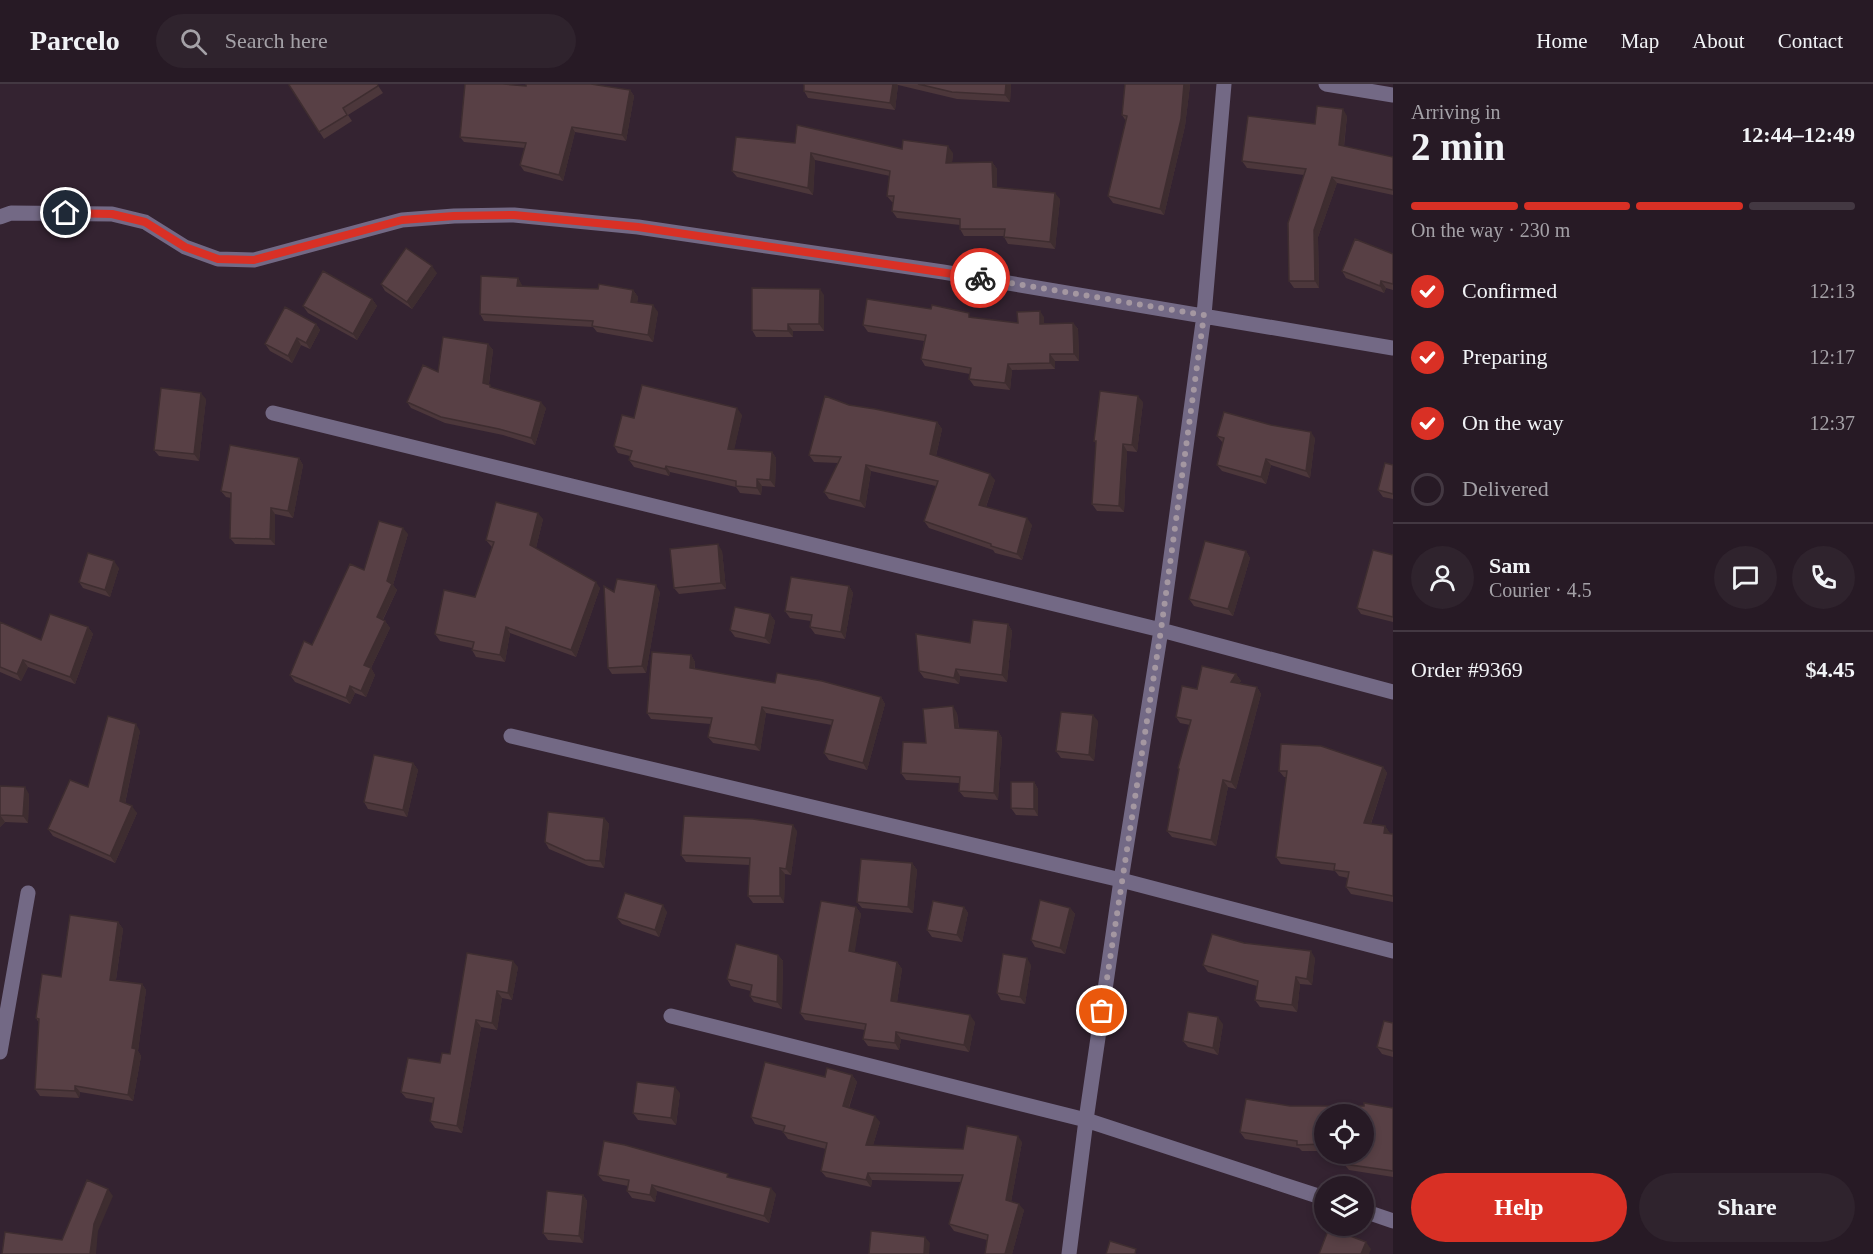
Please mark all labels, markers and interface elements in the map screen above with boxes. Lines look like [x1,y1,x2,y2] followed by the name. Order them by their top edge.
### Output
[156,14,576,68] search box
[30,25,120,56] text: Parcelo
[177,25,210,58] icon: search
[225,28,328,53] text: Search here
[1536,29,1588,53] text: Home
[1621,29,1659,53] text: Map
[1692,29,1745,53] text: About
[1778,29,1843,53] text: Contact
[1411,101,1500,123] text: Arriving in
[1741,122,1855,147] text: 12:44–12:49
[1411,125,1505,168] text: 2 min
[40,187,91,238] pin
[49,196,82,229] icon: home
[1411,219,1570,241] text: On the way · 230 m
[950,248,1010,308] courier
[964,262,997,295] icon: bike
[1411,275,1444,308] icon: check
[1462,278,1557,303] text: Confirmed
[1809,280,1855,302] text: 12:13
[1411,341,1444,374] icon: check
[1462,344,1548,369] text: Preparing
[1809,346,1855,368] text: 12:17
[1411,407,1444,440] icon: check
[1462,410,1563,435] text: On the way
[1809,412,1855,434] text: 12:37
[1462,476,1549,501] text: Delivered
[1411,546,1474,609] button: person
[1714,546,1777,609] button: chat
[1792,546,1855,609] button: phone
[1489,553,1531,578] text: Sam
[1489,579,1592,601] text: Courier · 4.5
[1411,657,1523,682] text: Order #9369
[1806,657,1855,682] text: $4.45
[1076,985,1127,1036] pin
[1085,994,1118,1027] icon: bag
[1314,1104,1374,1236] map controls
[1314,1104,1374,1164] button: locate
[1411,1173,1627,1242] button: Help
[1639,1173,1855,1242] button: Share
[1314,1176,1374,1236] button: layers

